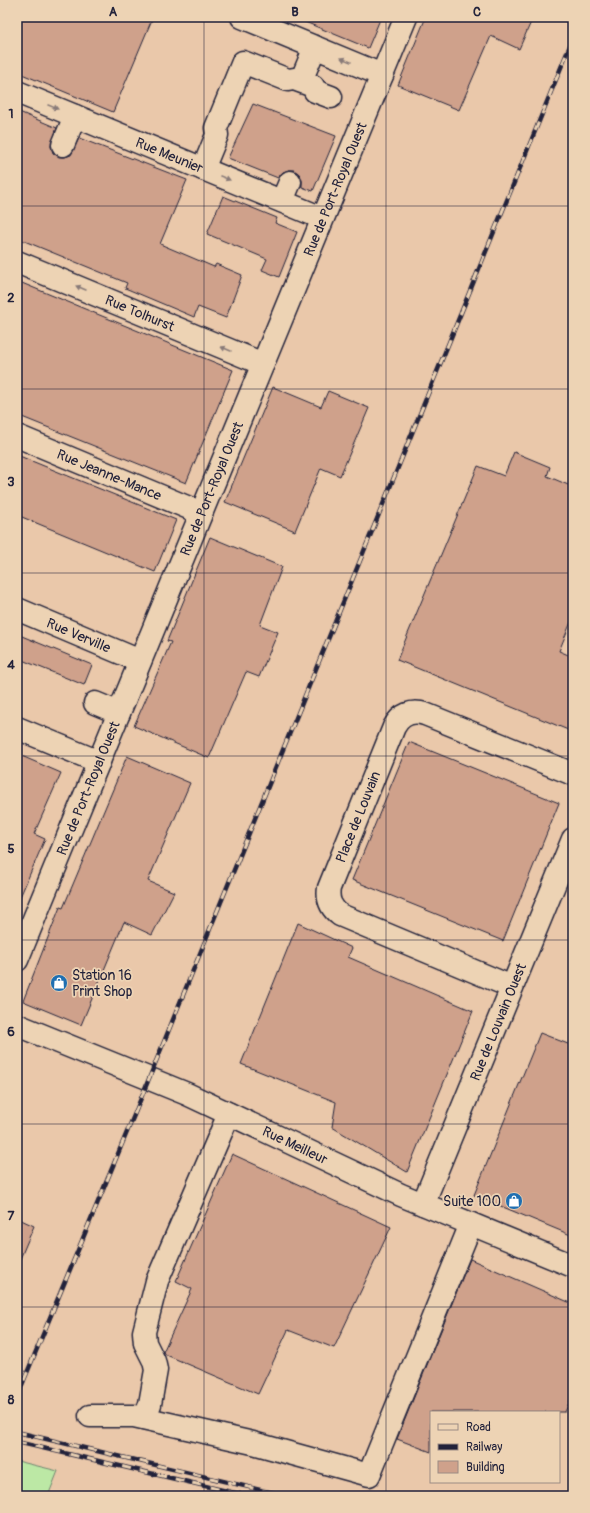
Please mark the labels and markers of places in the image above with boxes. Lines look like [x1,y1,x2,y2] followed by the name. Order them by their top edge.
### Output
[72,967,133,1000] place label: Station 16 Print Shop
[49,973,69,993] shop icon: Station 16 Print Shop
[504,1191,524,1211] shop icon: Suite 100
[443,1193,501,1210] place label: Suite 100

